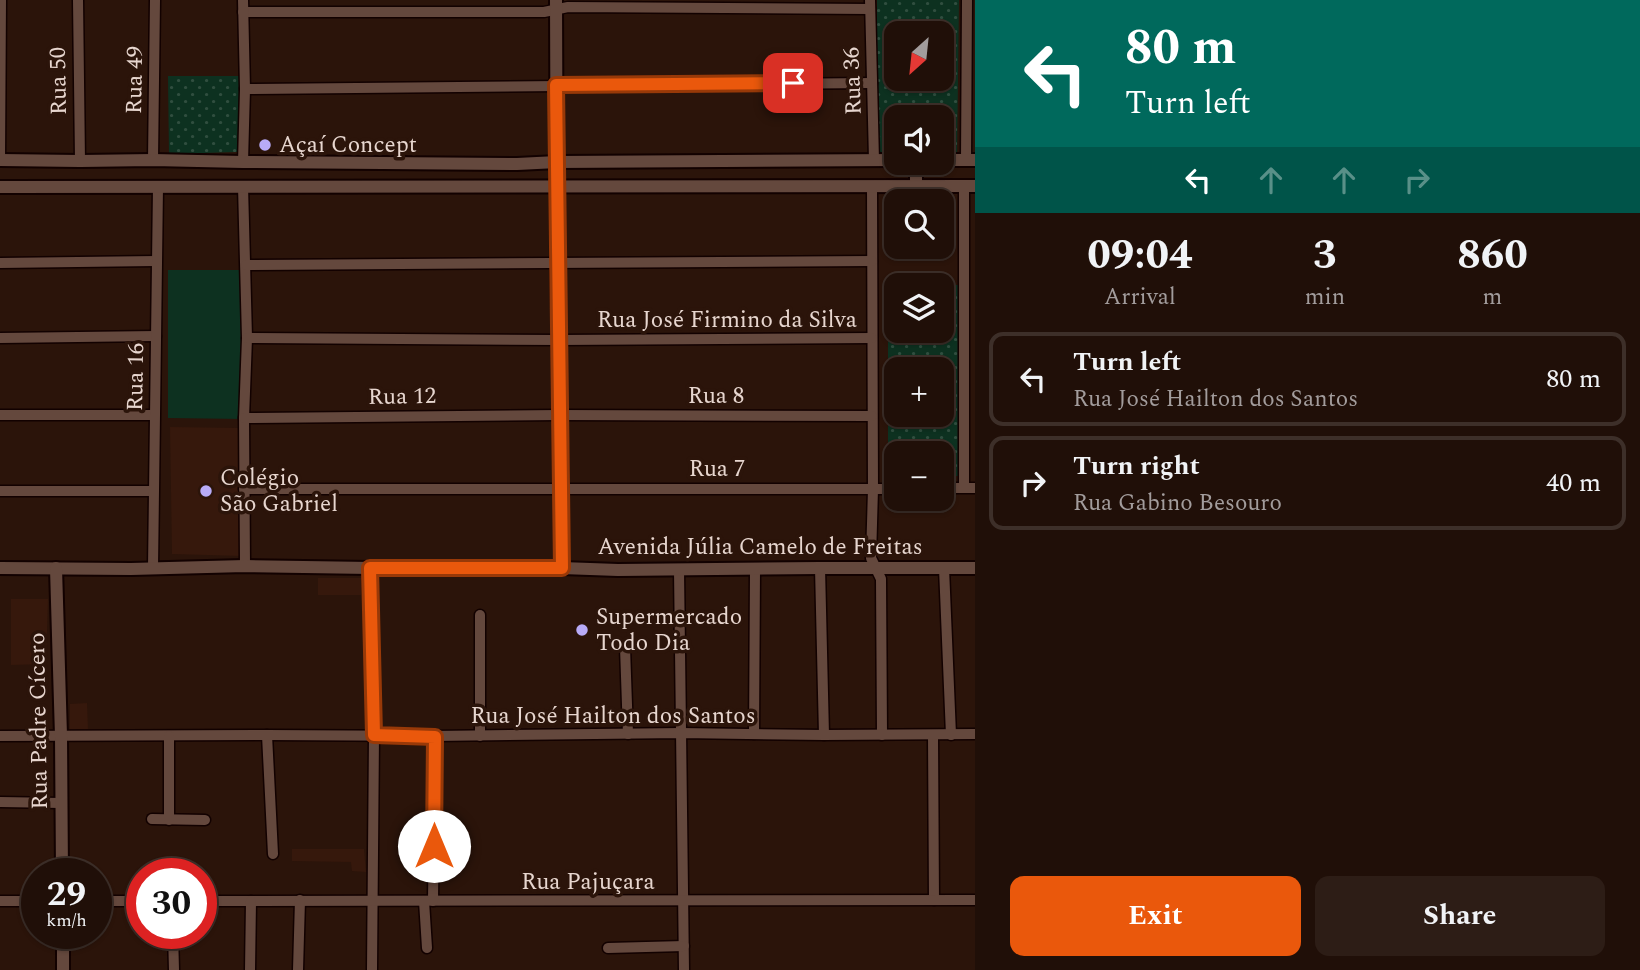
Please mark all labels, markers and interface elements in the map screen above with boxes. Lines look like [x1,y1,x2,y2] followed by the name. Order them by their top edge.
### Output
[1125,11,1236,86] text: 80 m
[884,21,954,91] north arrow
[884,21,954,511] map controls
[1010,28,1101,119] icon: left
[117,46,153,114] street label: Rua 49
[834,46,872,116] street label: Rua 36
[41,47,77,115] street label: Rua 50
[763,53,823,113] pin
[774,64,812,102] icon: arrive
[1125,79,1251,128] text: Turn left
[884,105,954,175] button: sound
[279,128,417,163] place label: Açaí Concept
[257,137,273,153] marker: Açaí Concept
[1179,161,1217,199] icon: left
[1252,161,1290,199] icon: ahead
[1325,161,1363,199] icon: ahead
[1398,161,1436,199] icon: right
[884,189,954,259] button: search
[1087,224,1193,287] text: 09:04
[1313,224,1337,287] text: 3
[1457,224,1528,287] text: 860
[884,273,954,343] button: layers
[1104,280,1176,315] text: Arrival
[1305,280,1345,315] text: min
[1483,280,1502,315] text: m
[597,303,857,338] street label: Rua José Firmino da Silva
[1073,342,1181,382] text: Turn left
[118,343,154,411] street label: Rua 16
[884,357,954,427] button: +
[1546,359,1601,399] text: 80 m
[1014,360,1052,398] icon: left
[368,379,436,415] street label: Rua 12
[688,379,744,414] street label: Rua 8
[1073,382,1358,417] text: Rua José Hailton dos Santos
[884,441,954,511] button: −
[1073,446,1200,486] text: Turn right
[689,452,745,487] street label: Rua 7
[220,461,338,522] place label: Colégio São Gabriel
[1546,463,1601,503] text: 40 m
[1014,464,1052,502] icon: right
[198,483,214,499] marker: Colégio São Gabriel
[1073,486,1282,521] text: Rua Gabino Besouro
[597,530,923,565] street label: Avenida Júlia Camelo de Freitas
[596,600,742,661] place label: Supermercado Todo Dia
[574,622,590,638] marker: Supermercado Todo Dia
[20,632,58,810] street label: Rua Padre Cícero
[470,699,756,734] street label: Rua José Hailton dos Santos
[397,809,471,883] position arrow
[126,858,217,949] speed limit sign: 30
[521,865,655,900] street label: Rua Pajuçara
[47,868,86,921] text: 29
[1010,876,1301,956] button: Exit
[1315,876,1605,956] button: Share
[46,907,87,934] text: km/h

